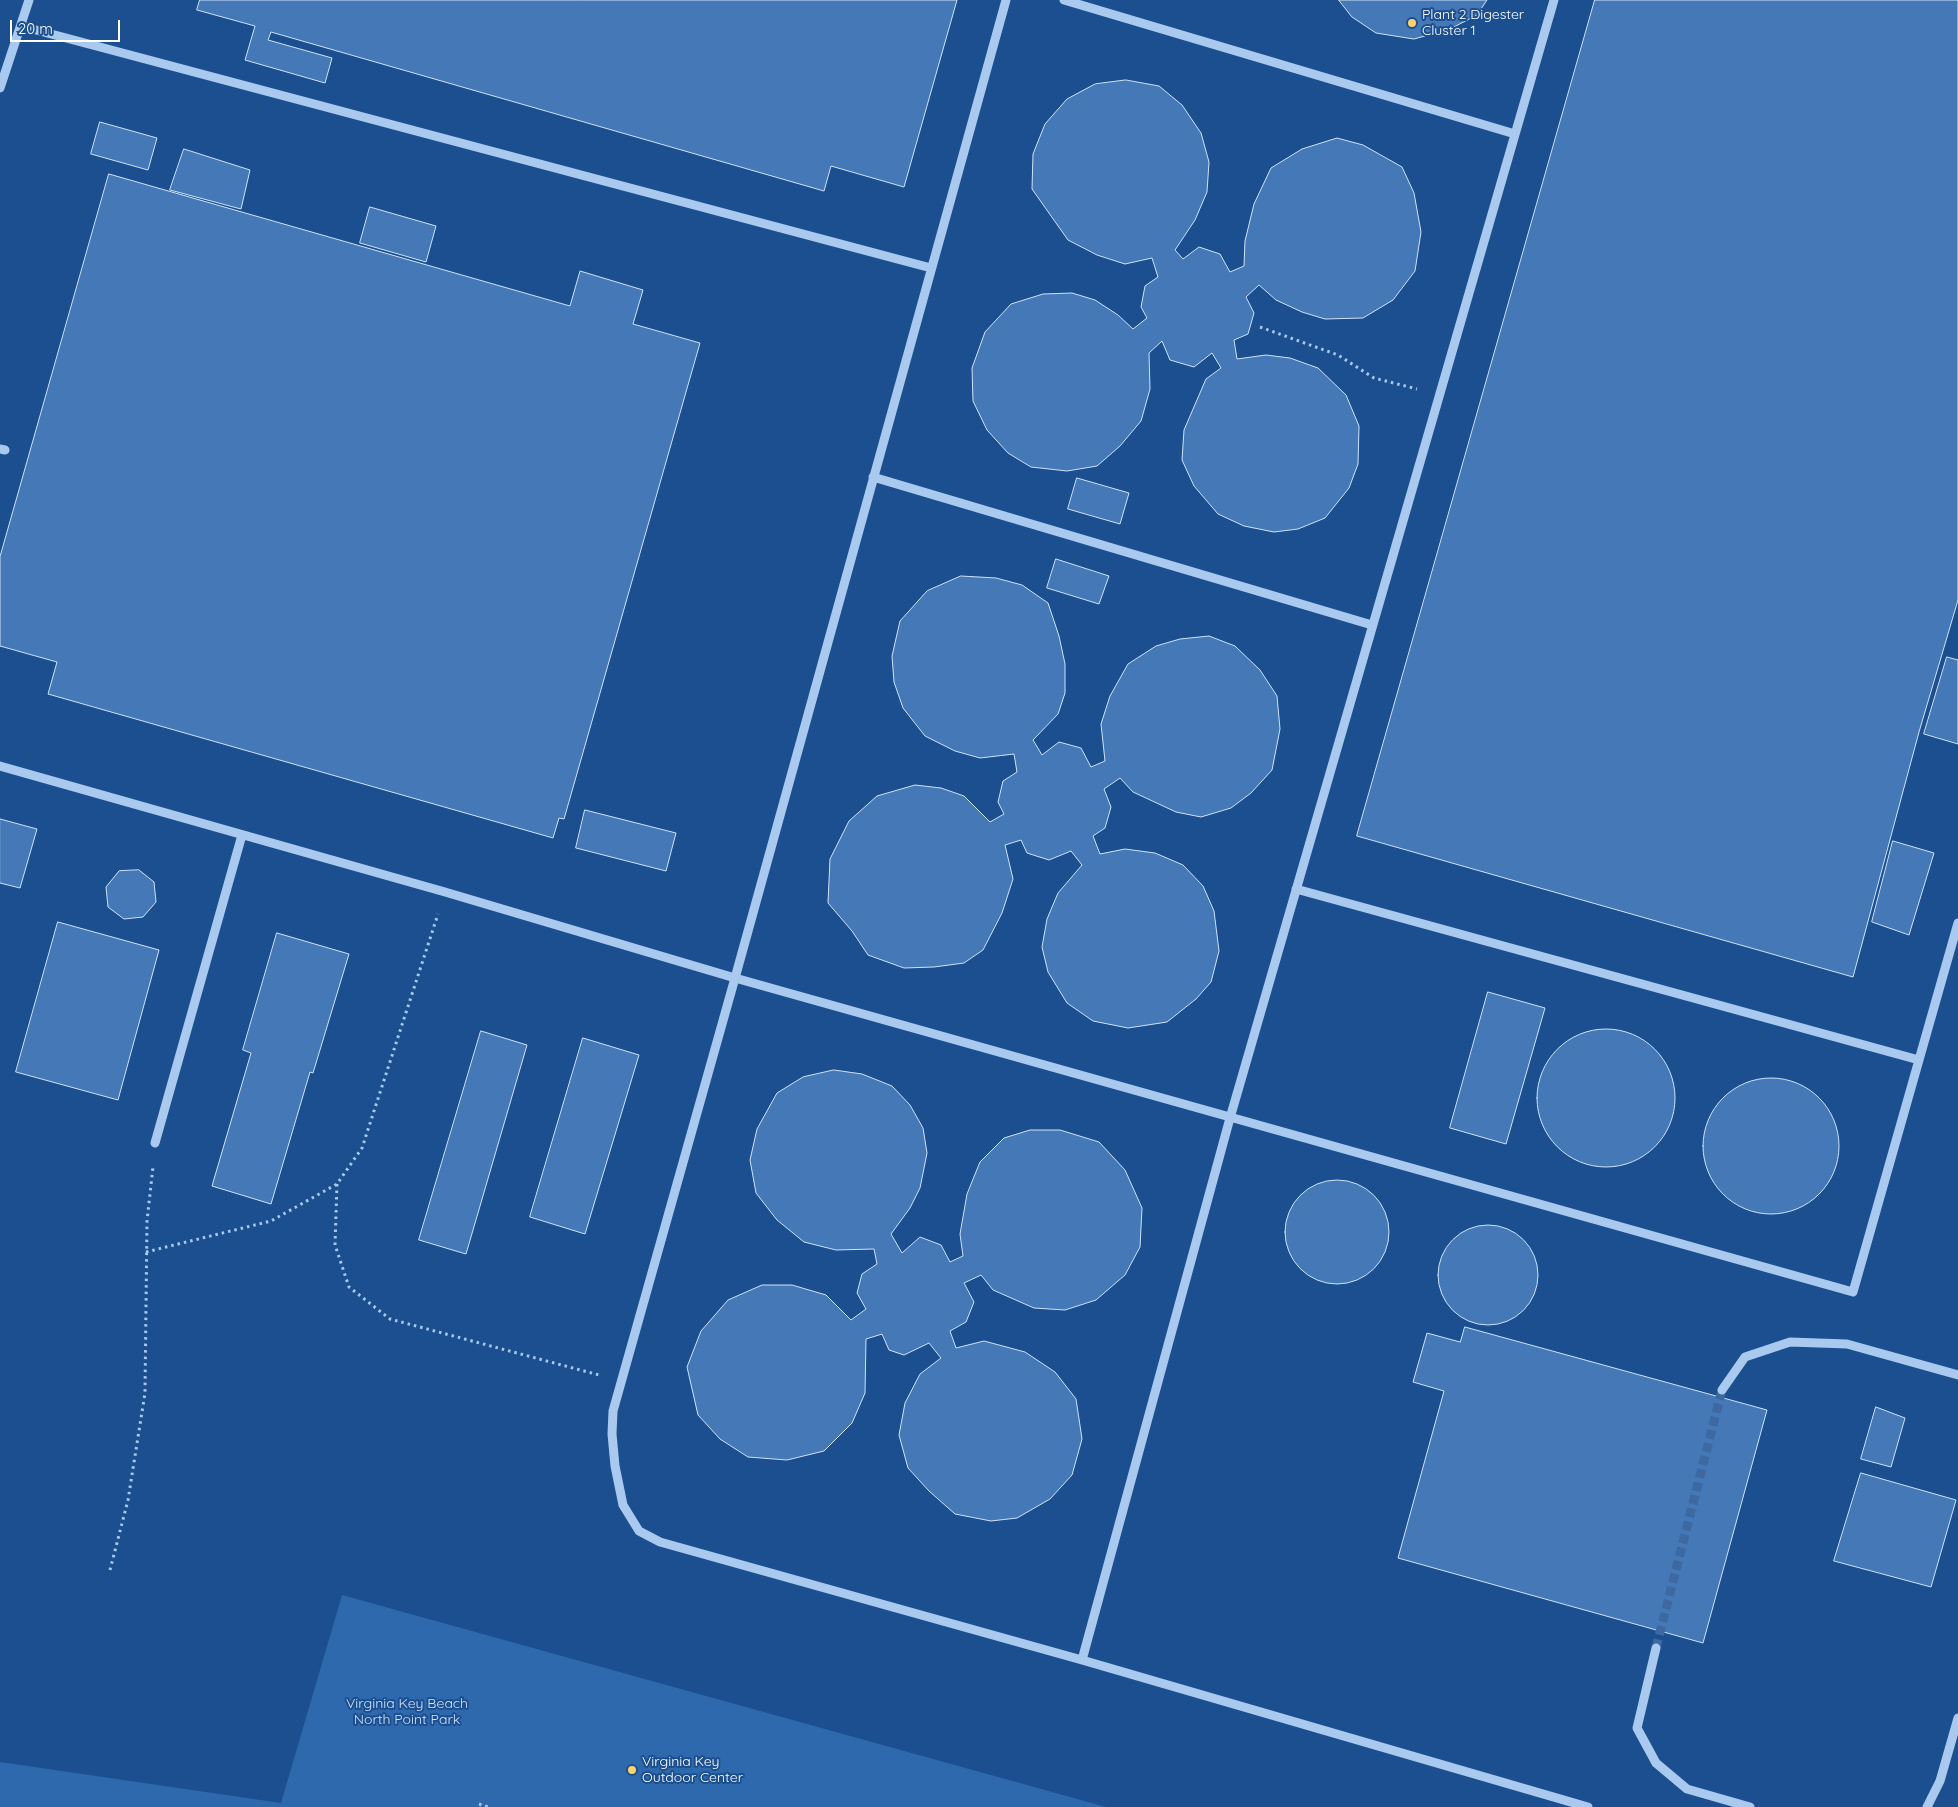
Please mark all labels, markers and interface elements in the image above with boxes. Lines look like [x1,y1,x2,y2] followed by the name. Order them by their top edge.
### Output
[1422,7,1524,40] place label: Plant 2 Digester Cluster 1
[12,10,122,42] scale bar
[1406,17,1418,29] marker: Plant 2 Digester Cluster 1
[18,19,53,38] text: 20 m
[346,1696,468,1728] park label: Virginia Key Beach North Point Park
[642,1754,743,1786] place label: Virginia Key Outdoor Center
[626,1764,638,1776] marker: Virginia Key Outdoor Center

